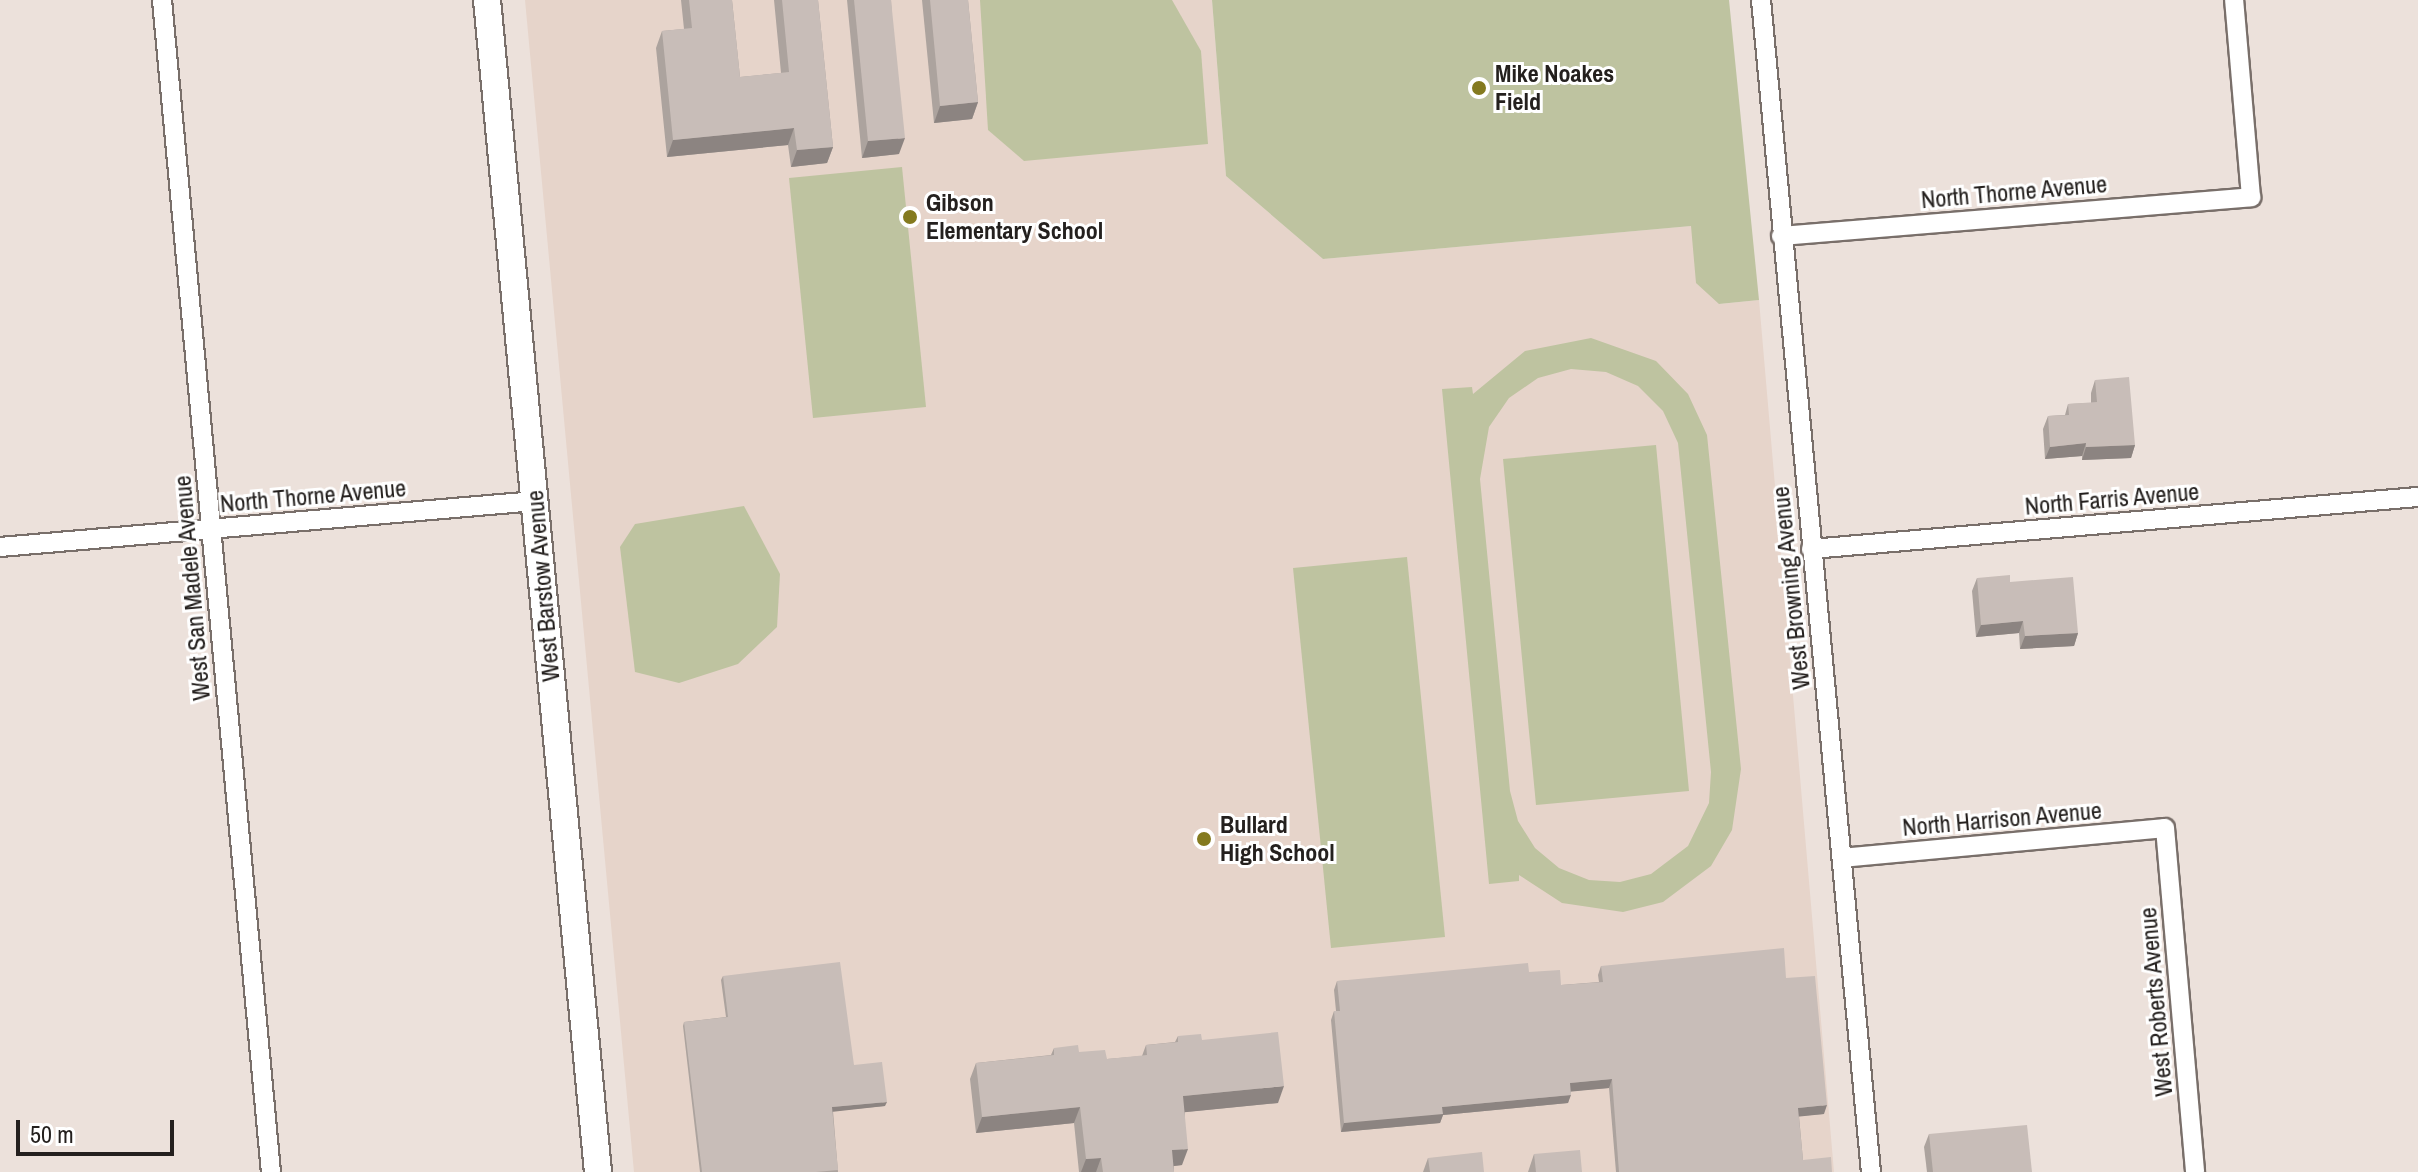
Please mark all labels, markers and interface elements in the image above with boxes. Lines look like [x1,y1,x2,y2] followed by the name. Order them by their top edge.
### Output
[1495,60,1614,116] place label: Mike Noakes Field
[1470,79,1488,97] marker: Mike Noakes Field
[1919,169,2109,215] street label: North Thorne Avenue
[926,189,1103,245] place label: Gibson Elementary School
[901,208,919,226] marker: Gibson Elementary School
[218,473,408,519] street label: North Thorne Avenue
[168,474,216,702] street label: West San Madele Avenue
[2023,477,2201,521] street label: North Farris Avenue
[1766,485,1816,691] street label: West Browning Avenue
[520,489,566,683] street label: West Barstow Avenue
[1901,796,2103,842] street label: North Harrison Avenue
[1220,811,1335,867] place label: Bullard High School
[1195,830,1213,848] marker: Bullard High School
[2133,906,2179,1098] street label: West Roberts Avenue
[20,1104,178,1154] scale bar
[30,1118,74,1150] text: 50 m

